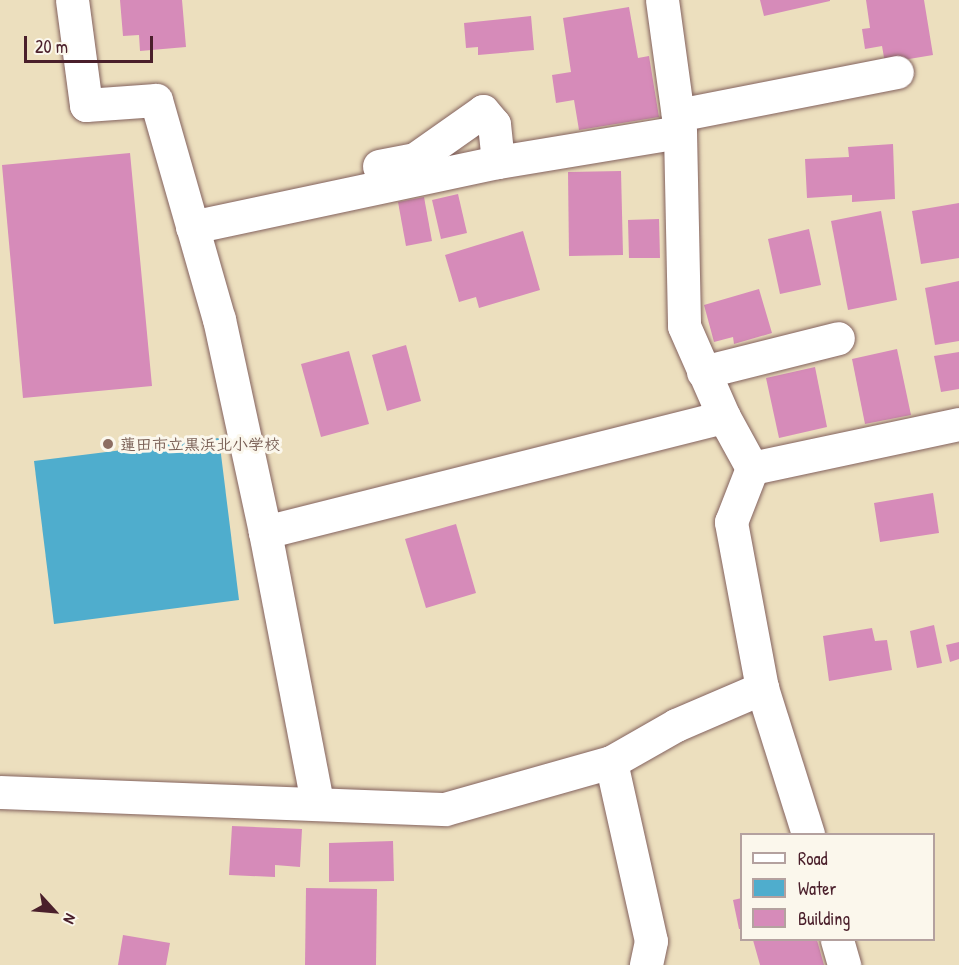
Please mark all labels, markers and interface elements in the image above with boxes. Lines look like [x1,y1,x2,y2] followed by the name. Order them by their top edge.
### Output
[27,24,156,62] scale bar
[35,34,68,59] text: 20 m
[120,434,280,454] place label: 蓮田市立黒浜北小学校
[101,437,115,451] marker: 蓮田市立黒浜北小学校
[740,833,935,941] legend
[798,846,828,871] text: Road
[798,876,836,901] text: Water
[24,881,84,941] north arrow
[798,906,850,931] text: Building
[58,910,82,928] text: N

